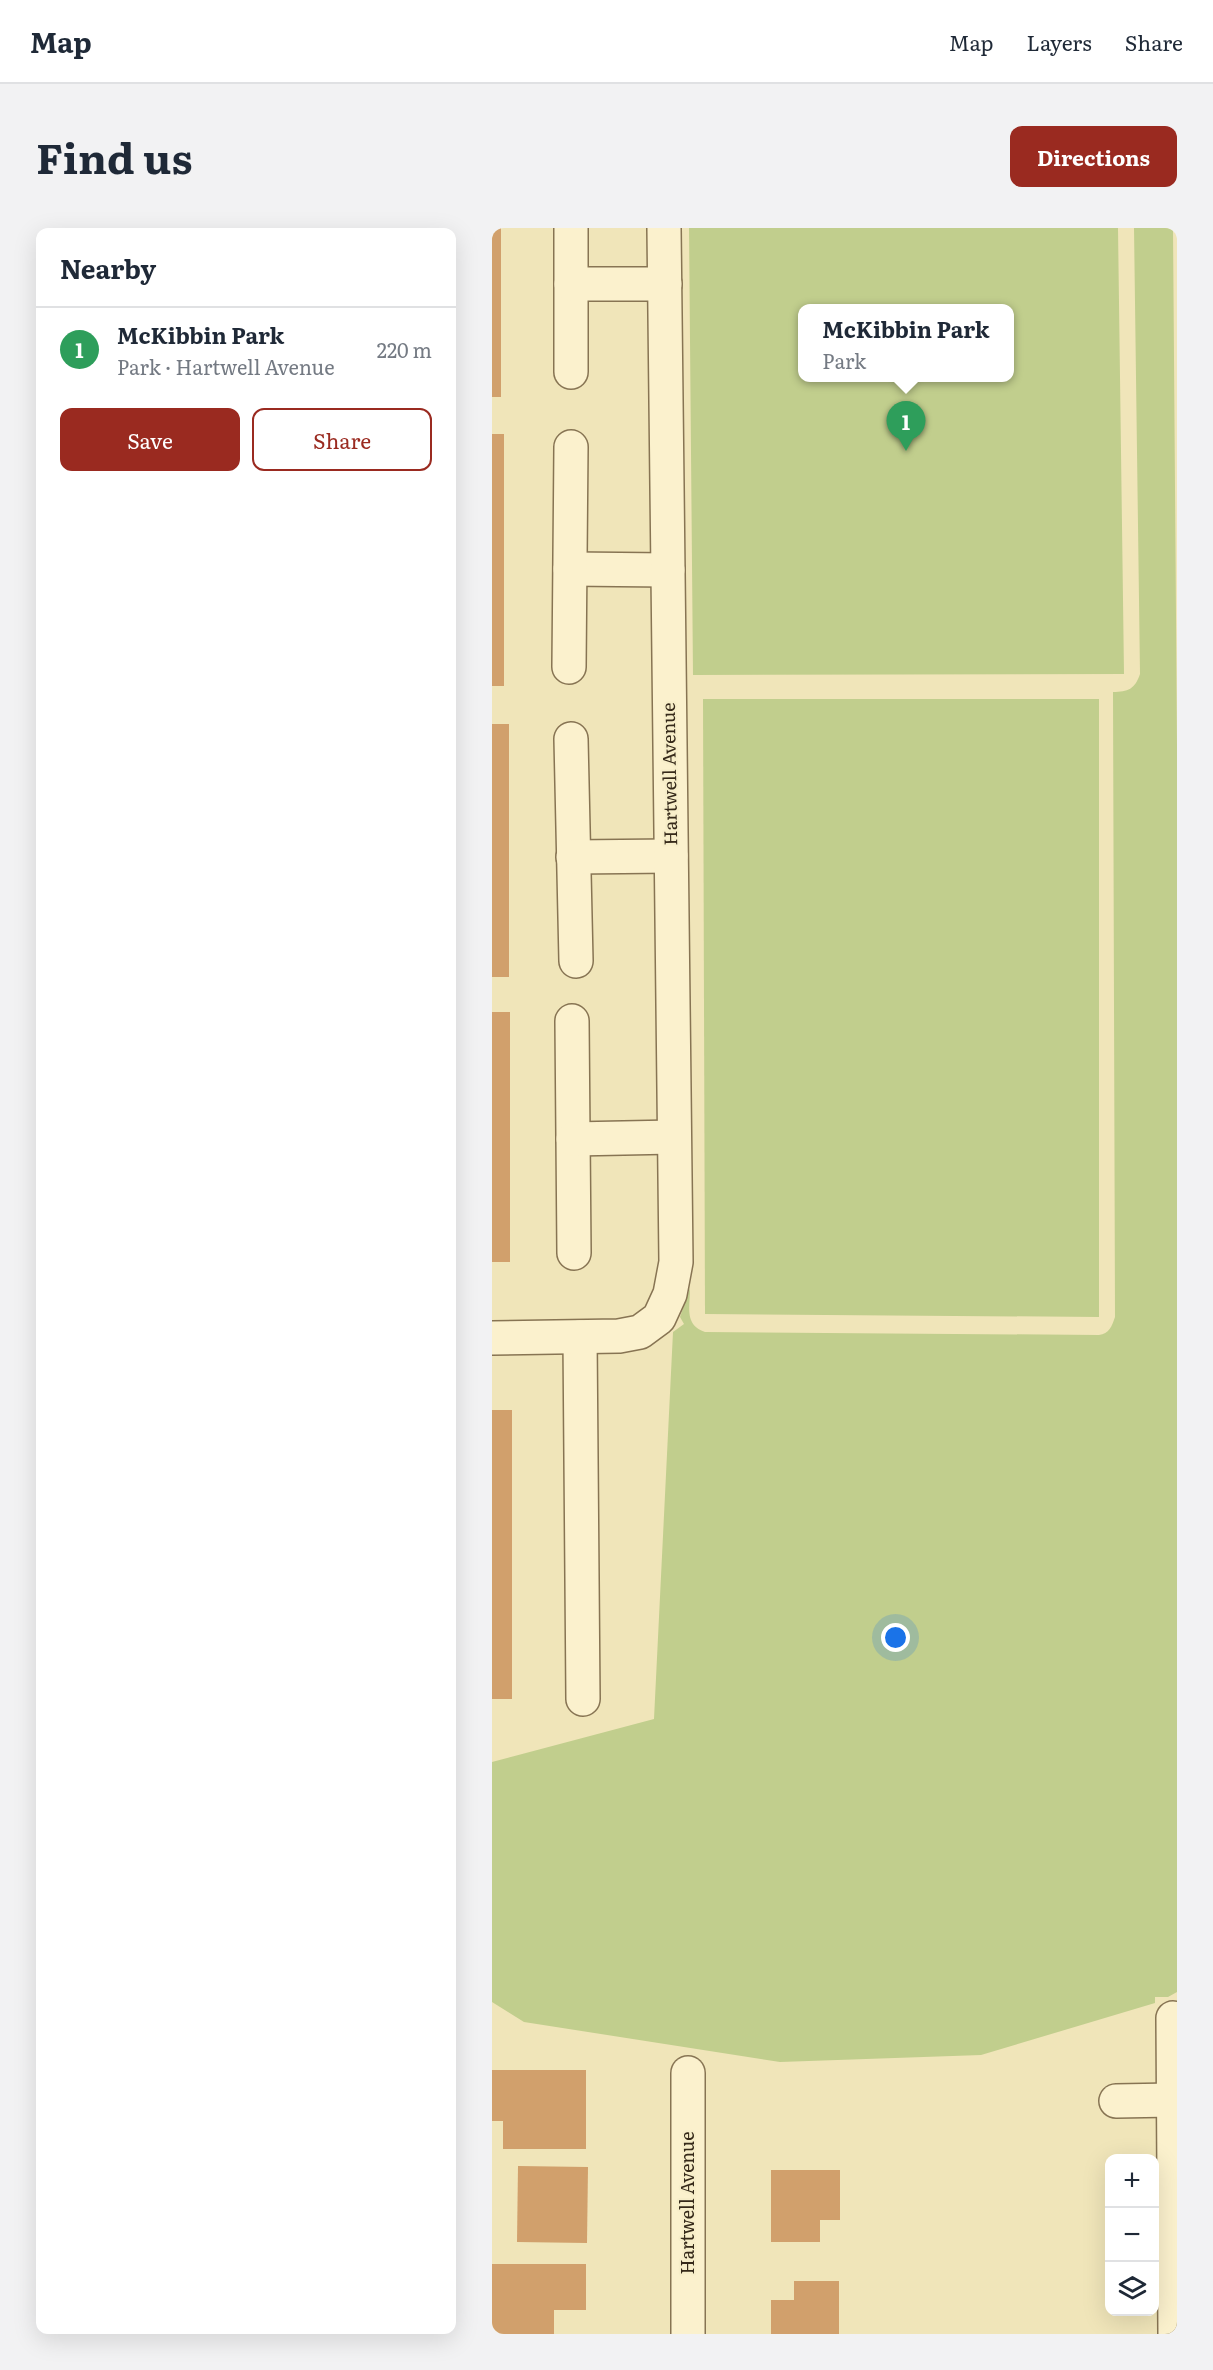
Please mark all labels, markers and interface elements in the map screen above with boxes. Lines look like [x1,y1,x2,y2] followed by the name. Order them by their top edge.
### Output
[30,20,92,62] text: Map
[949,26,994,57] text: Map
[1027,26,1092,57] text: Layers
[1125,26,1183,57] text: Share
[36,125,193,187] text: Find us
[1010,126,1177,187] button: Directions
[60,248,156,287] text: Nearby
[798,304,1014,382] popup
[822,312,990,345] text: McKibbin Park
[117,318,284,351] text: McKibbin Park
[75,334,84,364] text: 1
[377,334,432,364] text: 220 m
[822,345,866,375] text: Park
[117,351,335,381] text: Park · Hartwell Avenue
[886,402,926,451] pin: 1
[60,408,240,471] button: Save
[252,408,432,471] button: Share
[654,702,683,846] street label: Hartwell Avenue
[881,1623,910,1652] your location
[673,2131,700,2275] street label: Hartwell Avenue
[1105,2154,1159,2316] map controls
[1105,2154,1159,2208] button: +
[1105,2208,1159,2262] button: −
[1105,2262,1159,2316] button: layers

